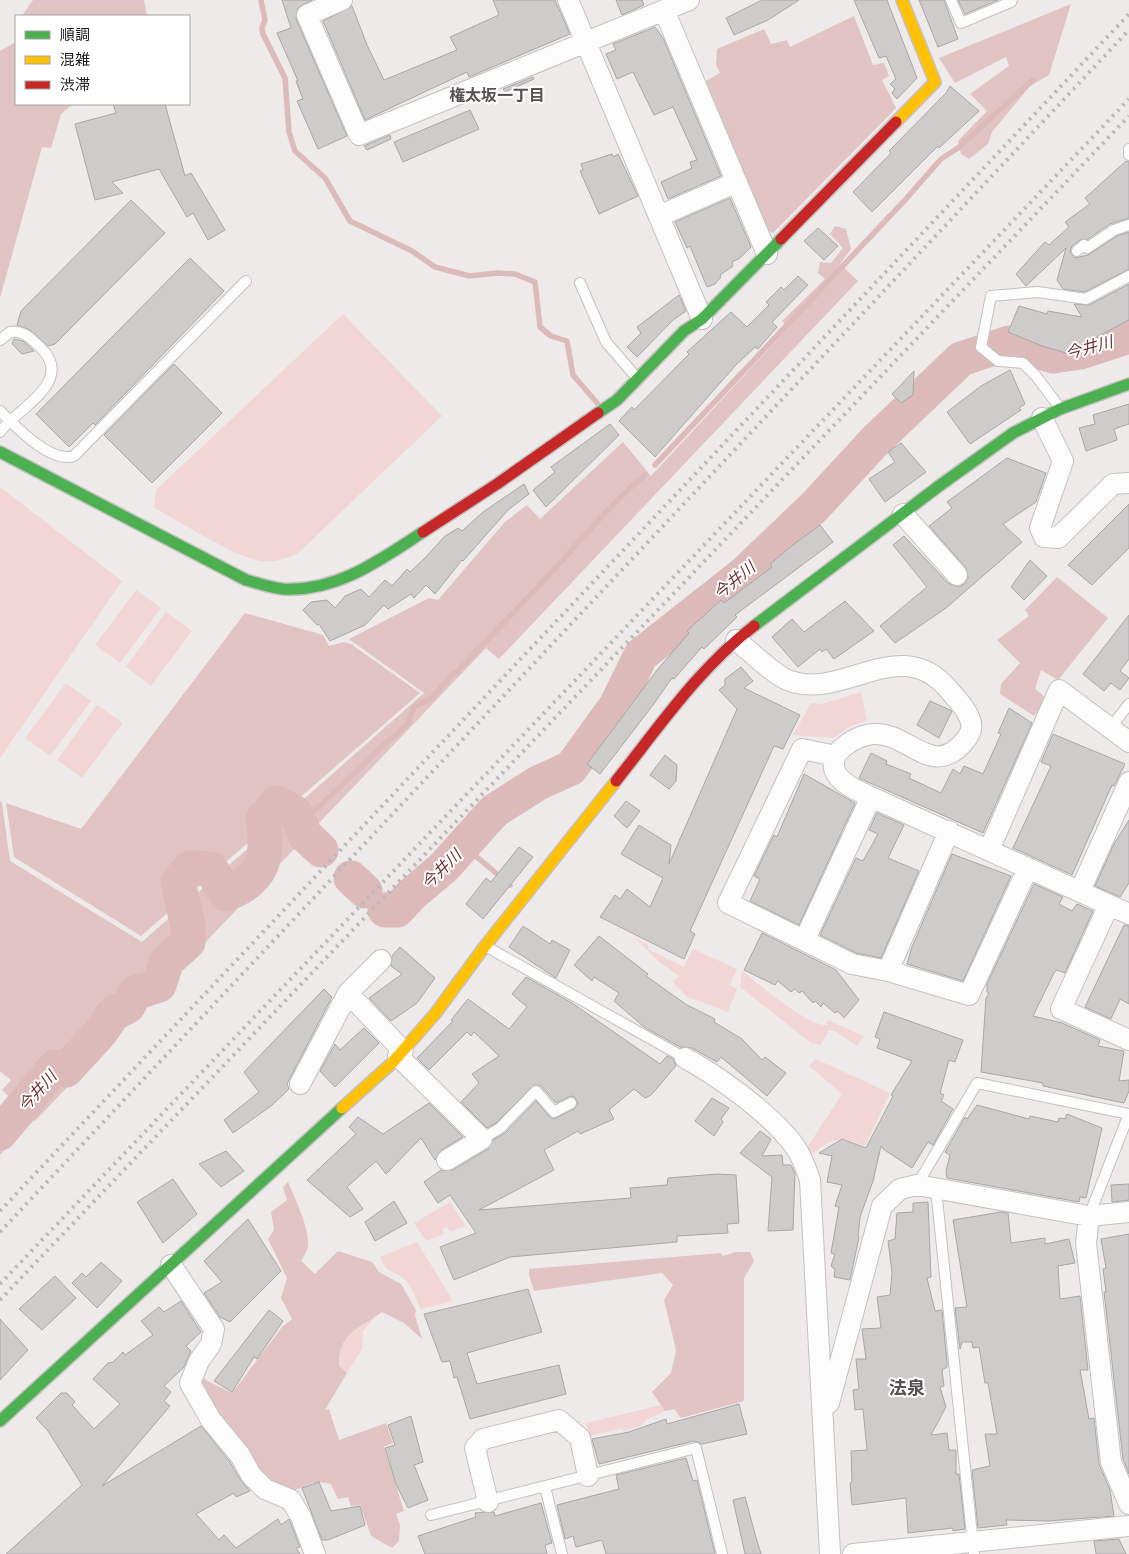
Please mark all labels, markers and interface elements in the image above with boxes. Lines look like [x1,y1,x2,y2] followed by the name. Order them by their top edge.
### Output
[15,15,190,105] legend
[60,25,90,44] text: 順調
[60,50,90,69] text: 混雑
[60,75,90,94] text: 渋滞
[449,85,545,105] district label: 権太坂一丁目
[1063,331,1117,363] water label: 今井川
[709,556,760,603] water label: 今井川
[417,844,466,893] water label: 今井川
[14,1065,62,1116] water label: 今井川
[889,1376,925,1399] district label: 法泉

